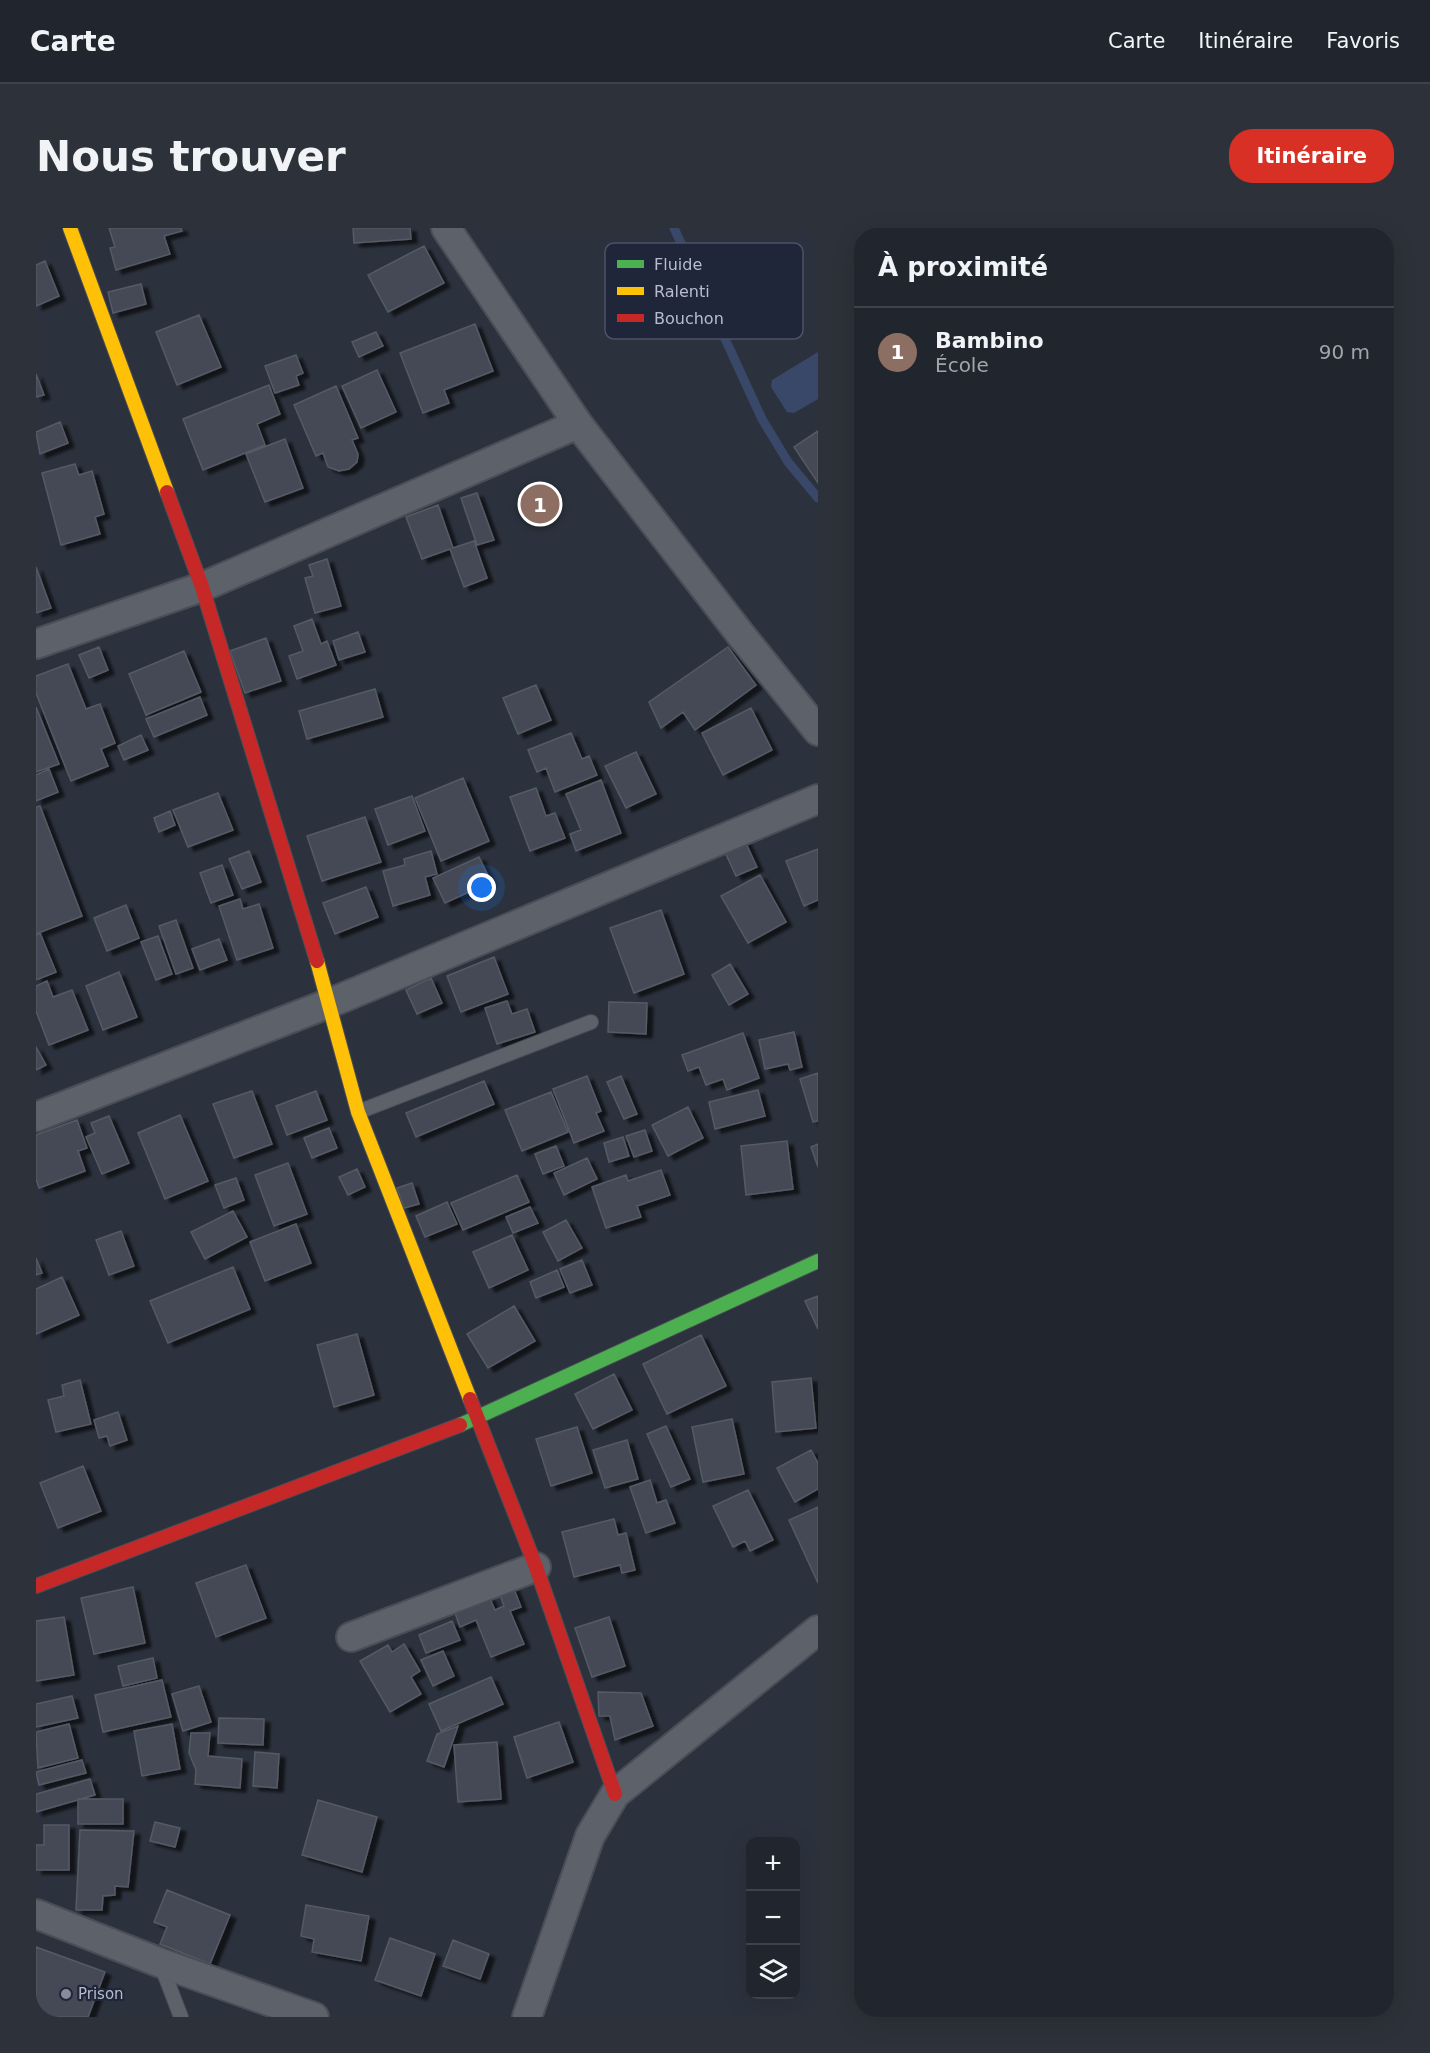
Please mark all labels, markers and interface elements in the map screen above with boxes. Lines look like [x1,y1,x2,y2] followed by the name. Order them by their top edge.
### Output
[30,25,116,58] text: Carte
[1108,29,1165,53] text: Carte
[1198,29,1293,53] text: Itinéraire
[1326,29,1400,53] text: Favoris
[1229,129,1394,183] button: Itinéraire
[36,132,346,181] text: Nous trouver
[605,243,803,339] legend
[878,252,1048,282] text: À proximité
[654,255,702,274] text: Fluide
[654,282,710,301] text: Ralenti
[654,309,724,328] text: Bouchon
[935,328,1044,353] text: Bambino
[891,340,904,364] text: 1
[1319,340,1370,364] text: 90 m
[935,353,989,377] text: École
[520,482,560,526] pin: 1
[467,873,496,902] your location
[746,1837,800,1999] map controls
[746,1837,800,1891] button: +
[746,1891,800,1945] button: −
[746,1945,800,1999] button: layers
[78,1985,124,2003] place label: Prison
[59,1987,73,2001] marker: Prison

